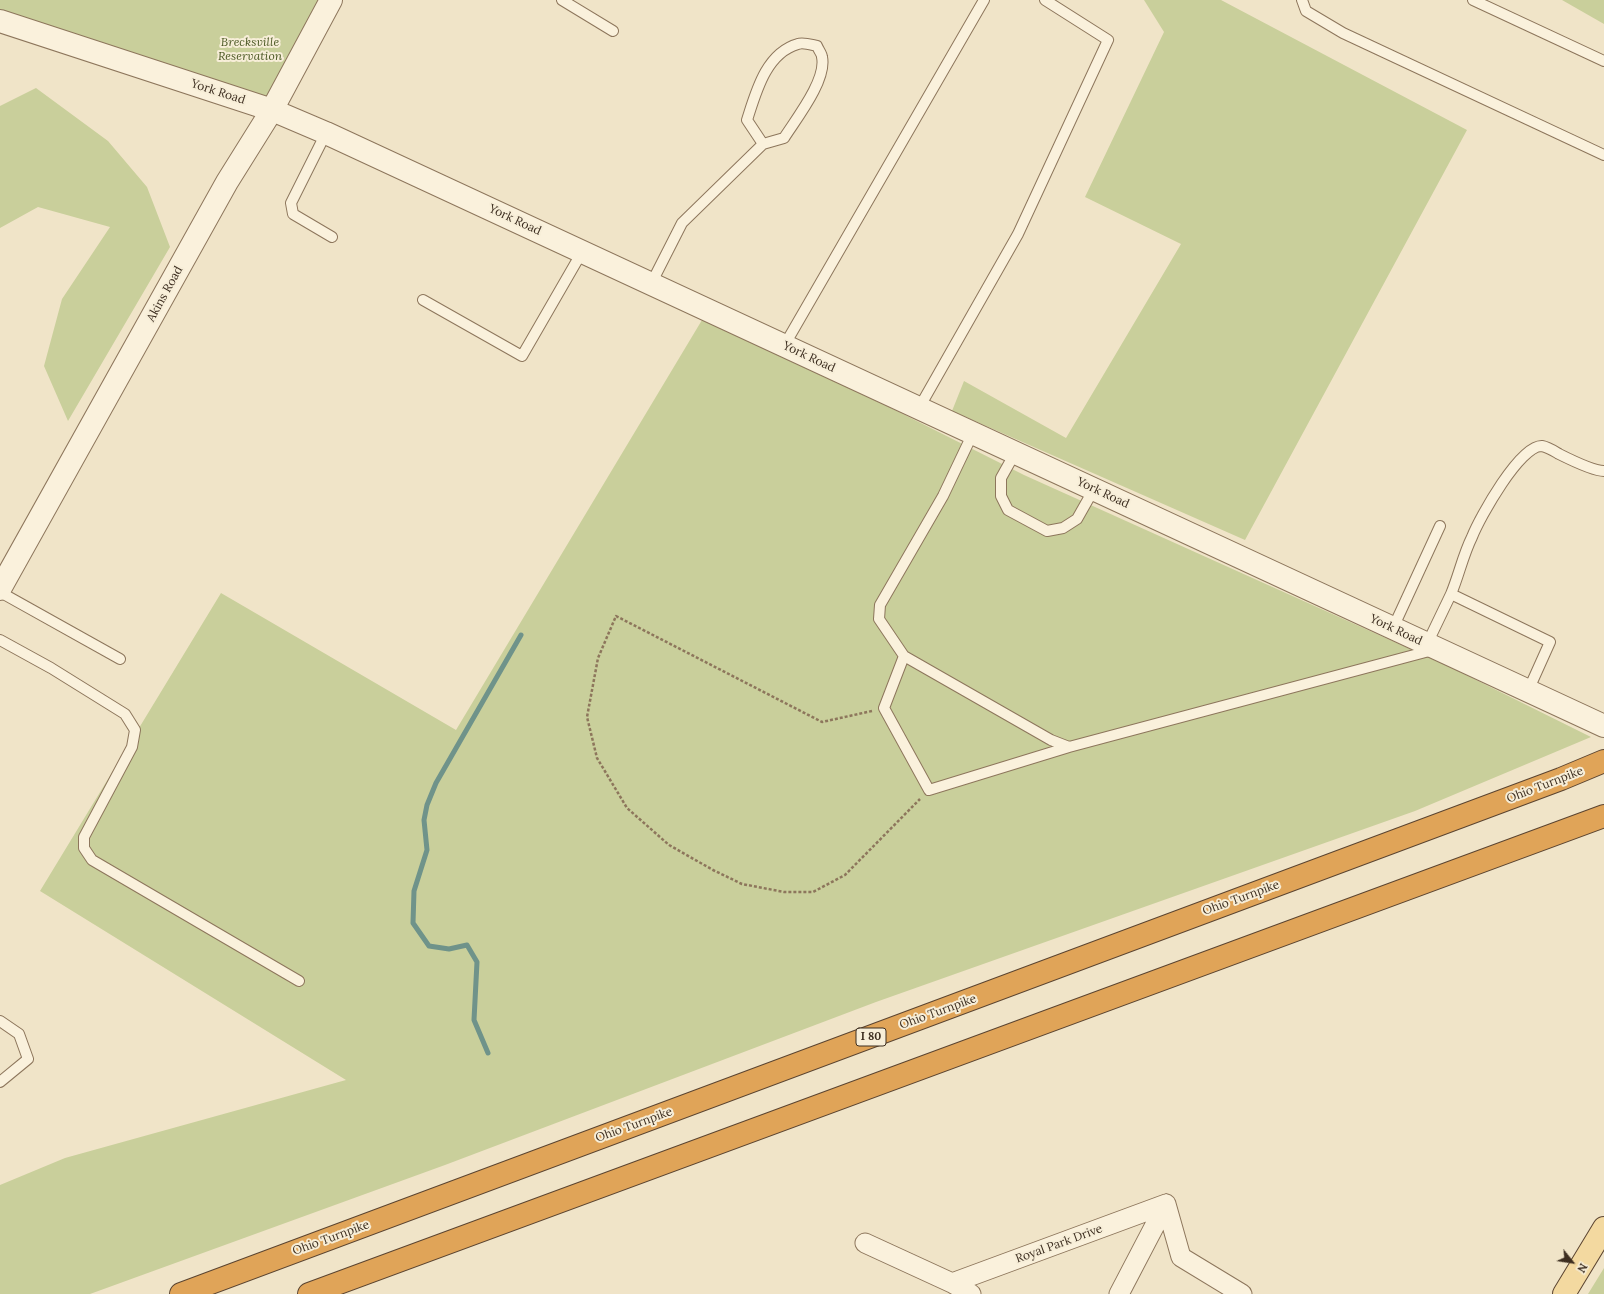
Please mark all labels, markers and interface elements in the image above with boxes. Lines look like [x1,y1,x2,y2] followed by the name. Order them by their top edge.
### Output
[218,36,282,64] park label: Brecksville Reservation
[189,76,247,108] street label: York Road
[486,202,544,238] street label: York Road
[144,264,186,324] street label: Akins Road
[780,339,838,375] street label: York Road
[1074,475,1132,511] street label: York Road
[1367,612,1425,648] street label: York Road
[1505,764,1585,806] street label: Ohio Turnpike
[1201,877,1281,919] street label: Ohio Turnpike
[898,991,978,1033] street label: Ohio Turnpike
[856,1028,886,1046] road number: I 80
[594,1104,674,1146] street label: Ohio Turnpike
[291,1217,371,1259] street label: Ohio Turnpike
[1014,1222,1104,1266] street label: Royal Park Drive
[1552,1242,1592,1282] north arrow
[1574,1261,1591,1275] text: N

